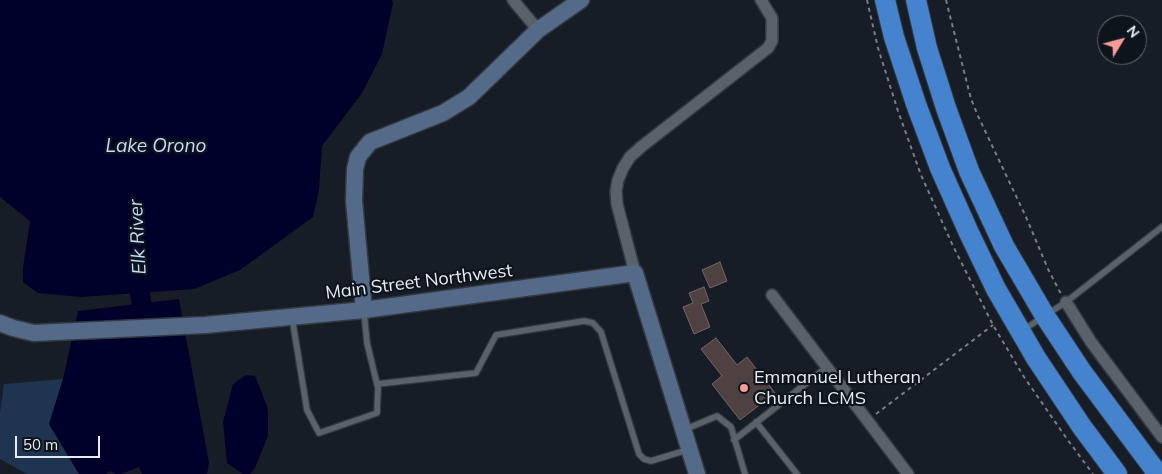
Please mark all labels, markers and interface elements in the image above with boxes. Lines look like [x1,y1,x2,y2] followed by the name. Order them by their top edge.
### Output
[1097,15,1147,65] north arrow
[1123,22,1144,41] text: N
[106,135,206,157] water label: Lake Orono
[125,199,151,275] water label: Elk River
[324,260,514,304] street label: Main Street Northwest
[754,367,921,409] place label: Emmanuel Lutheran Church LCMS
[738,382,750,394] marker: Emmanuel Lutheran Church LCMS
[18,426,102,458] scale bar
[23,435,58,454] text: 50 m

